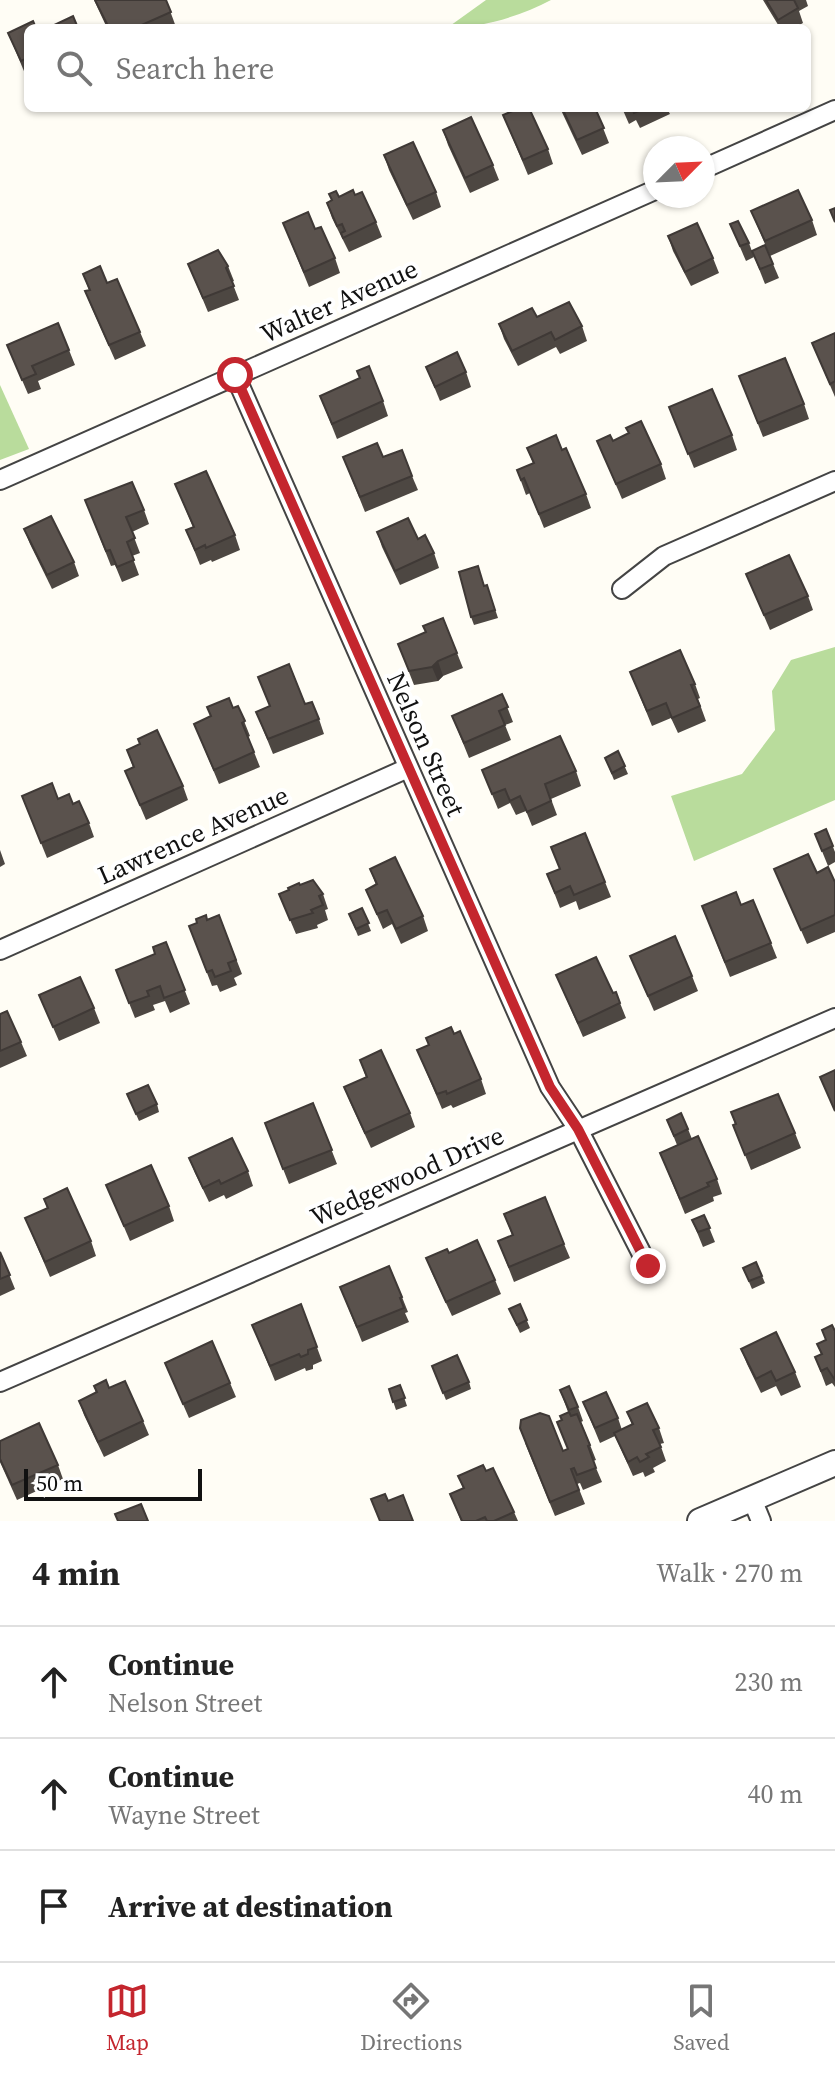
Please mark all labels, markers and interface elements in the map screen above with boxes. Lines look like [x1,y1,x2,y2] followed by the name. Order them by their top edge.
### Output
[24,24,811,112] search box
[52,46,96,90] icon: search
[116,48,274,89] text: Search here
[643,136,715,208] north arrow
[255,250,423,352] street label: Walter Avenue
[217,357,253,393] route start
[378,666,474,822] street label: Nelson Street
[92,777,294,893] street label: Lawrence Avenue
[304,1117,510,1235] street label: Wedgewood Drive
[630,1248,666,1284] route end
[24,1465,202,1501] scale bar
[36,1468,83,1498] text: 50 m
[32,1550,120,1596] text: 4 min
[656,1555,803,1591] text: Walk · 270 m
[108,1644,234,1685] text: Continue
[32,1660,76,1704] icon: ahead
[735,1664,803,1700] text: 230 m
[108,1685,262,1721] text: Nelson Street
[108,1756,234,1797] text: Continue
[32,1772,76,1816] icon: ahead
[748,1776,803,1812] text: 40 m
[108,1797,260,1833] text: Wayne Street
[32,1884,76,1928] icon: arrive
[108,1886,393,1927] text: Arrive at destination
[105,1979,149,2057] tab: Map
[360,1979,462,2057] tab: Directions
[673,1979,730,2057] tab: Saved

